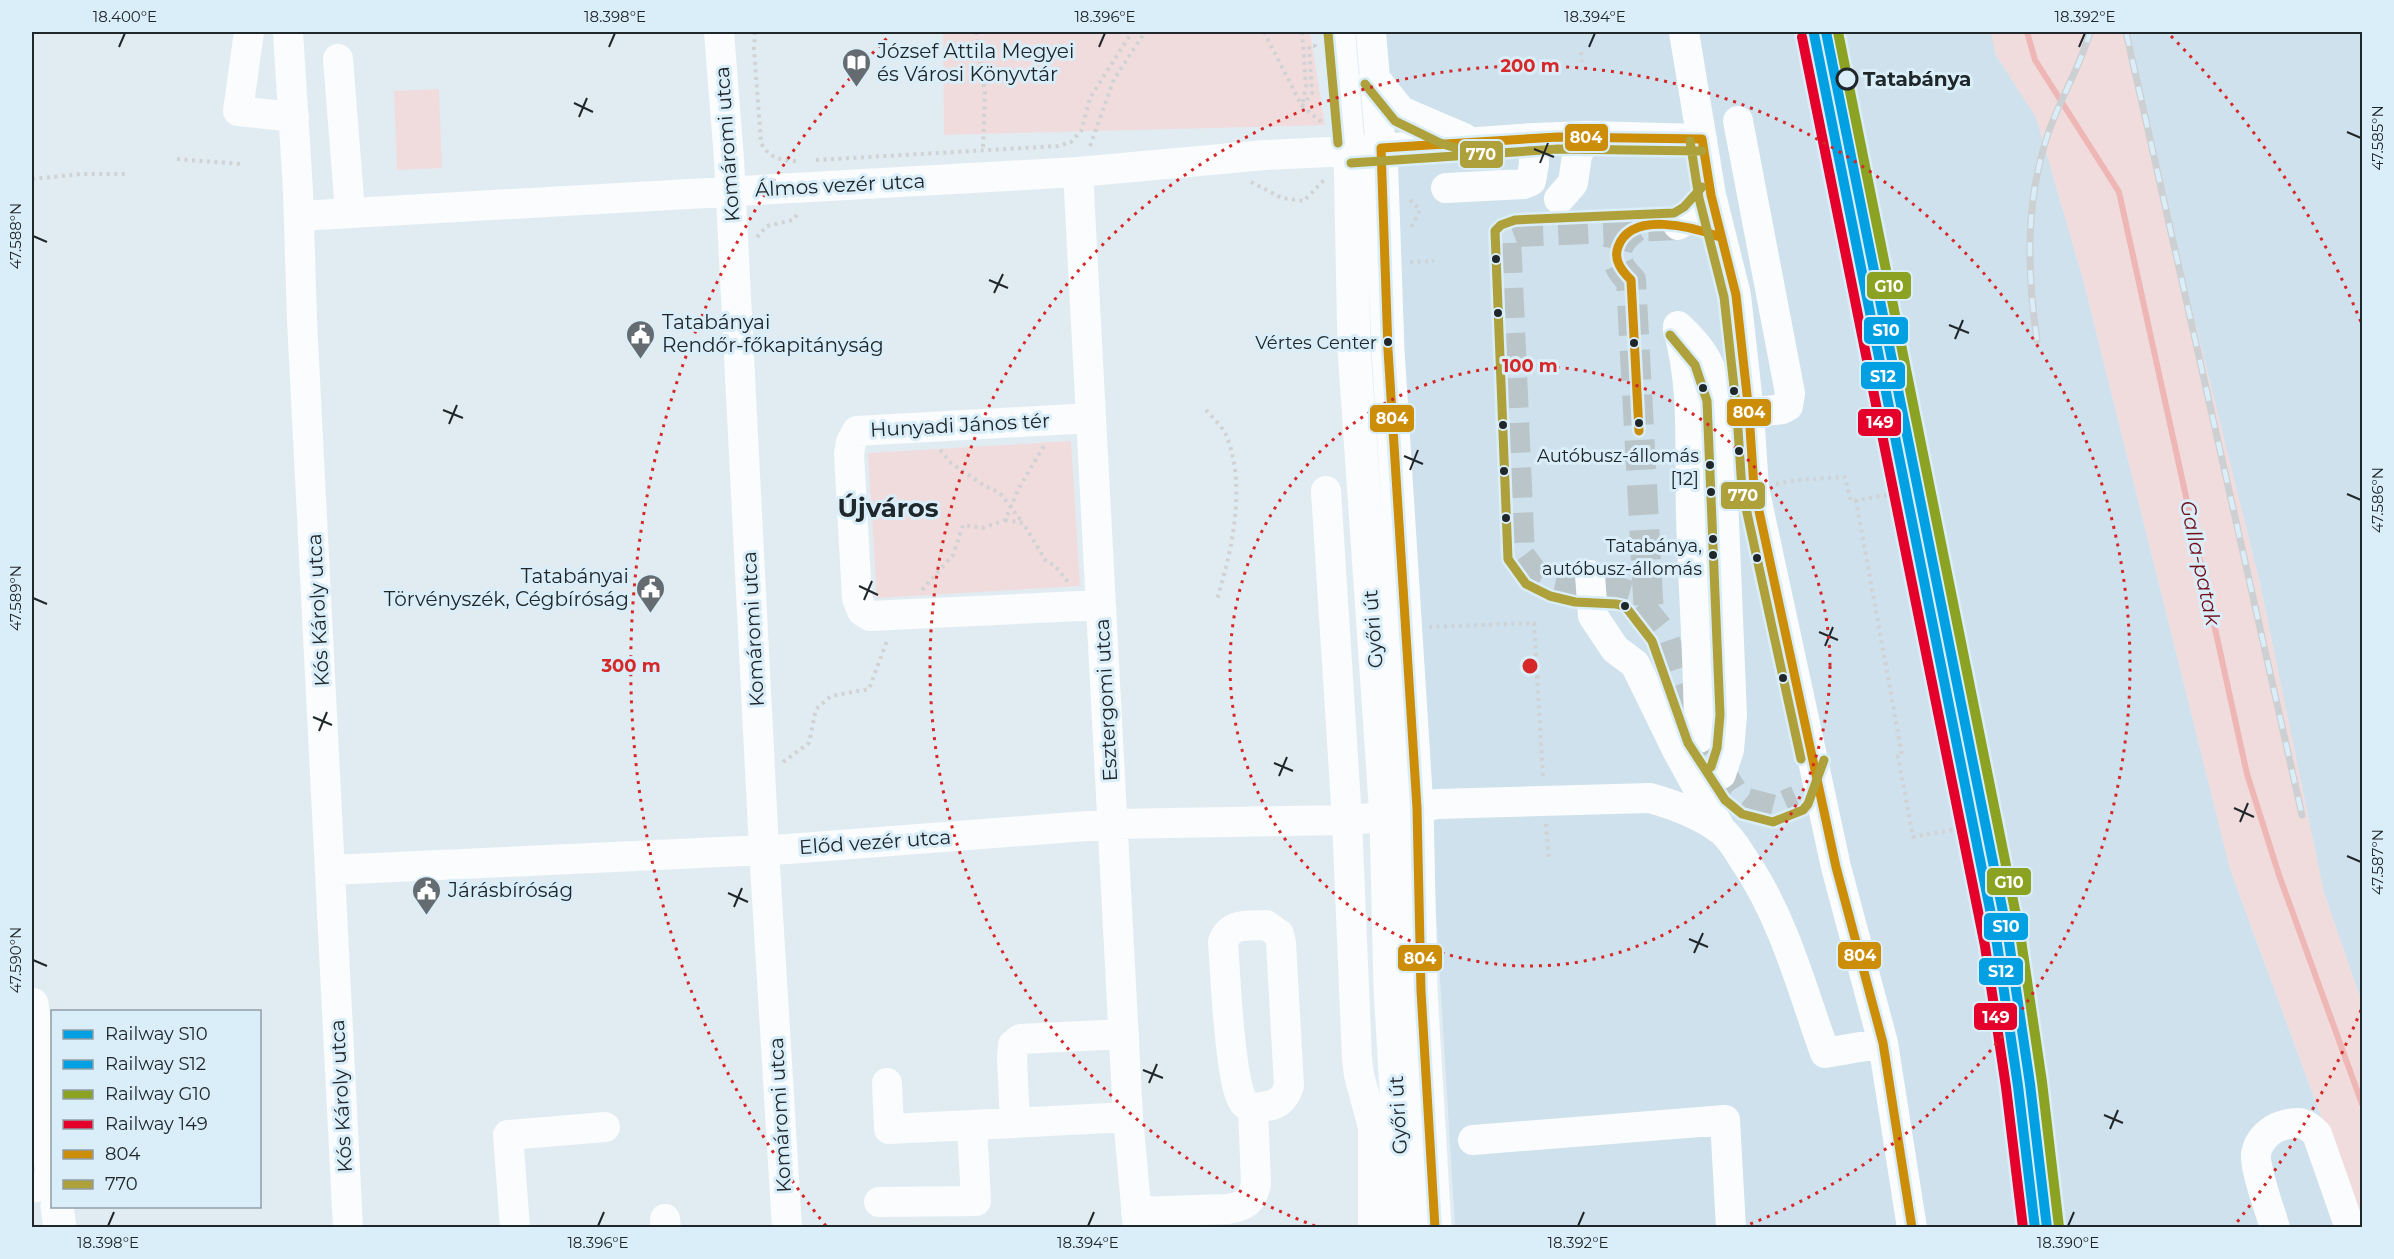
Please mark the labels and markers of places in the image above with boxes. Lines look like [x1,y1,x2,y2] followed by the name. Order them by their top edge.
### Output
[876,39,1074,86] place label: József Attila Megyei és Városi Könyvtár
[840,46,872,88] library icon: József Attila Megyei és Városi Könyvtár
[1863,67,1971,91] place label: Tatabánya
[1836,68,1858,90] marker: Tatabánya
[1490,253,1502,265] unlabelled marker
[1492,307,1504,319] unlabelled marker
[662,310,884,357] place label: Tatabányai Rendőr-főkapitányság
[625,318,657,360] public building icon: Tatabányai Rendőr-főkapitányság
[1255,332,1377,354] place label: Vértes Center
[1382,336,1394,348] marker: Vértes Center
[1628,337,1640,349] unlabelled marker
[1697,382,1709,394] unlabelled marker
[1728,385,1740,397] unlabelled marker
[1633,417,1645,429] unlabelled marker
[1497,419,1509,431] unlabelled marker
[1537,445,1699,490] place label: Autóbusz-állomás [12]
[1733,445,1745,457] unlabelled marker
[1704,459,1716,471] marker: Autóbusz-állomás [12]
[1498,465,1510,477] unlabelled marker
[1705,486,1717,498] unlabelled marker
[1500,512,1512,524] unlabelled marker
[1707,533,1719,545] unlabelled marker
[1542,535,1702,580] place label: Tatabánya, autóbusz-állomás
[1707,549,1719,561] marker: Tatabánya, autóbusz-állomás
[1751,552,1763,564] unlabelled marker
[384,564,629,611] place label: Tatabányai Törvényszék, Cégbíróság
[634,572,666,614] public building icon: Tatabányai Törvényszék, Cégbíróság
[1619,600,1631,612] unlabelled marker
[1520,656,1540,676] centre of rings
[1777,672,1789,684] unlabelled marker
[411,874,443,916] public building icon: Járásbíróság
[447,878,573,902] place label: Járásbíróság

